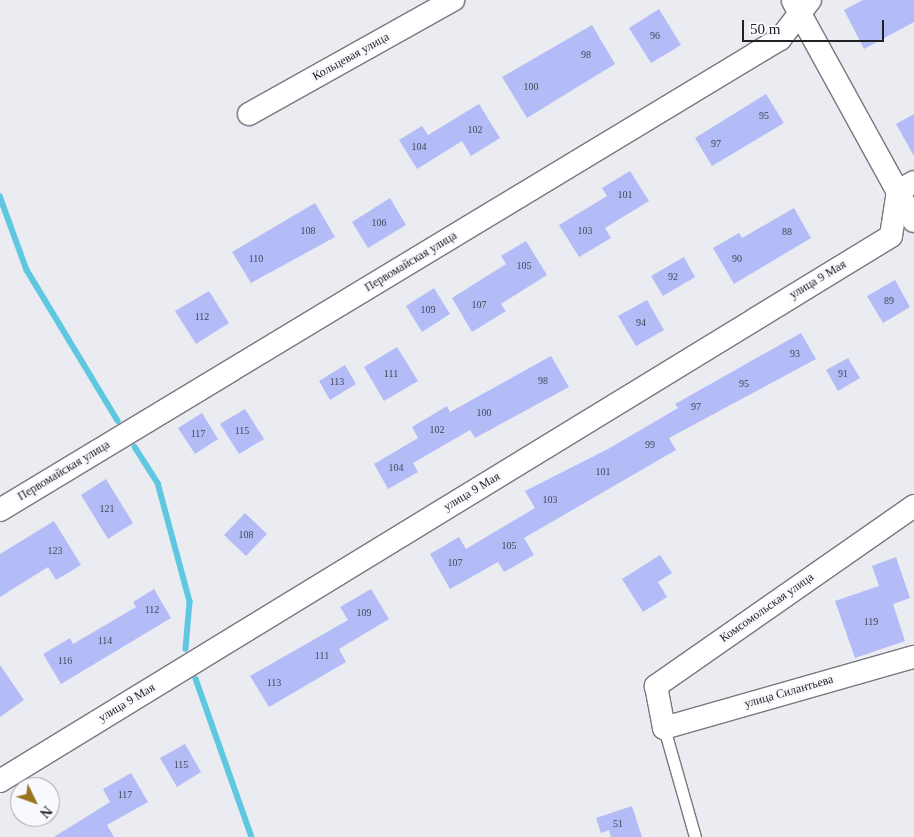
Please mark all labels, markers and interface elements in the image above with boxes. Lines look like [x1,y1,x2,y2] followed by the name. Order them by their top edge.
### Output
[744,10,886,42] scale bar
[750,21,780,37] text: 50 m
[310,30,392,84] street label: Кольцевая улица
[650,30,660,42] house number: 96
[581,49,591,61] house number: 98
[524,81,538,93] house number: 100
[759,110,769,122] house number: 95
[468,124,482,136] house number: 102
[711,138,721,150] house number: 97
[412,141,426,153] house number: 104
[618,189,632,201] house number: 101
[372,217,386,229] house number: 106
[300,225,316,237] house number: 108
[578,225,592,237] house number: 103
[782,226,792,238] house number: 88
[362,229,460,295] street label: Первомайская улица
[249,253,263,265] house number: 110
[732,253,742,265] house number: 90
[787,258,849,302] street label: улица 9 Мая
[516,260,532,272] house number: 105
[668,271,678,283] house number: 92
[884,295,894,307] house number: 89
[472,299,486,311] house number: 107
[420,304,436,316] house number: 109
[195,311,209,323] house number: 112
[636,317,646,329] house number: 94
[790,348,800,360] house number: 93
[384,368,398,380] house number: 111
[838,368,848,380] house number: 91
[538,375,548,387] house number: 98
[330,376,344,388] house number: 113
[739,378,749,390] house number: 95
[691,401,701,413] house number: 97
[476,407,492,419] house number: 100
[430,424,444,436] house number: 102
[235,425,249,437] house number: 115
[191,428,205,440] house number: 117
[15,438,113,504] street label: Первомайская улица
[645,439,655,451] house number: 99
[388,462,404,474] house number: 104
[596,466,610,478] house number: 101
[441,470,503,514] street label: улица 9 Мая
[542,494,558,506] house number: 103
[100,503,114,515] house number: 121
[238,529,254,541] house number: 108
[502,540,516,552] house number: 105
[48,545,62,557] house number: 123
[448,557,462,569] house number: 107
[717,570,817,646] street label: Комсомольская улица
[145,604,159,616] house number: 112
[356,607,372,619] house number: 109
[864,616,878,628] house number: 119
[98,635,112,647] house number: 114
[315,650,329,662] house number: 111
[58,655,72,667] house number: 116
[743,672,835,712] street label: улица Силантьева
[267,677,281,689] house number: 113
[96,681,158,725] street label: улица 9 Мая
[174,759,188,771] house number: 115
[10,777,60,827] north arrow
[118,789,132,801] house number: 117
[37,803,55,820] text: N
[613,818,623,830] house number: 51

